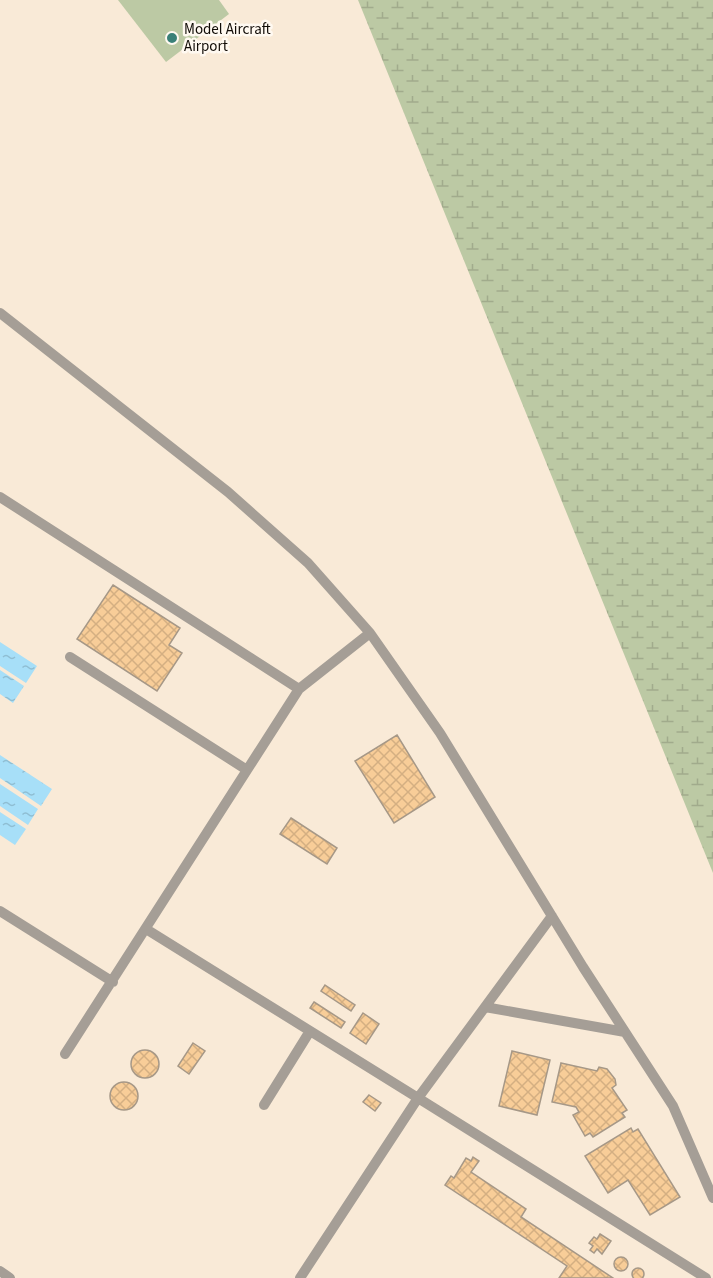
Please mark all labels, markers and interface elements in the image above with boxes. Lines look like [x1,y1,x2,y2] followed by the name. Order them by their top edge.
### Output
[184,19,271,57] place label: Model Aircraft Airport
[165,31,179,45] marker: Model Aircraft Airport

